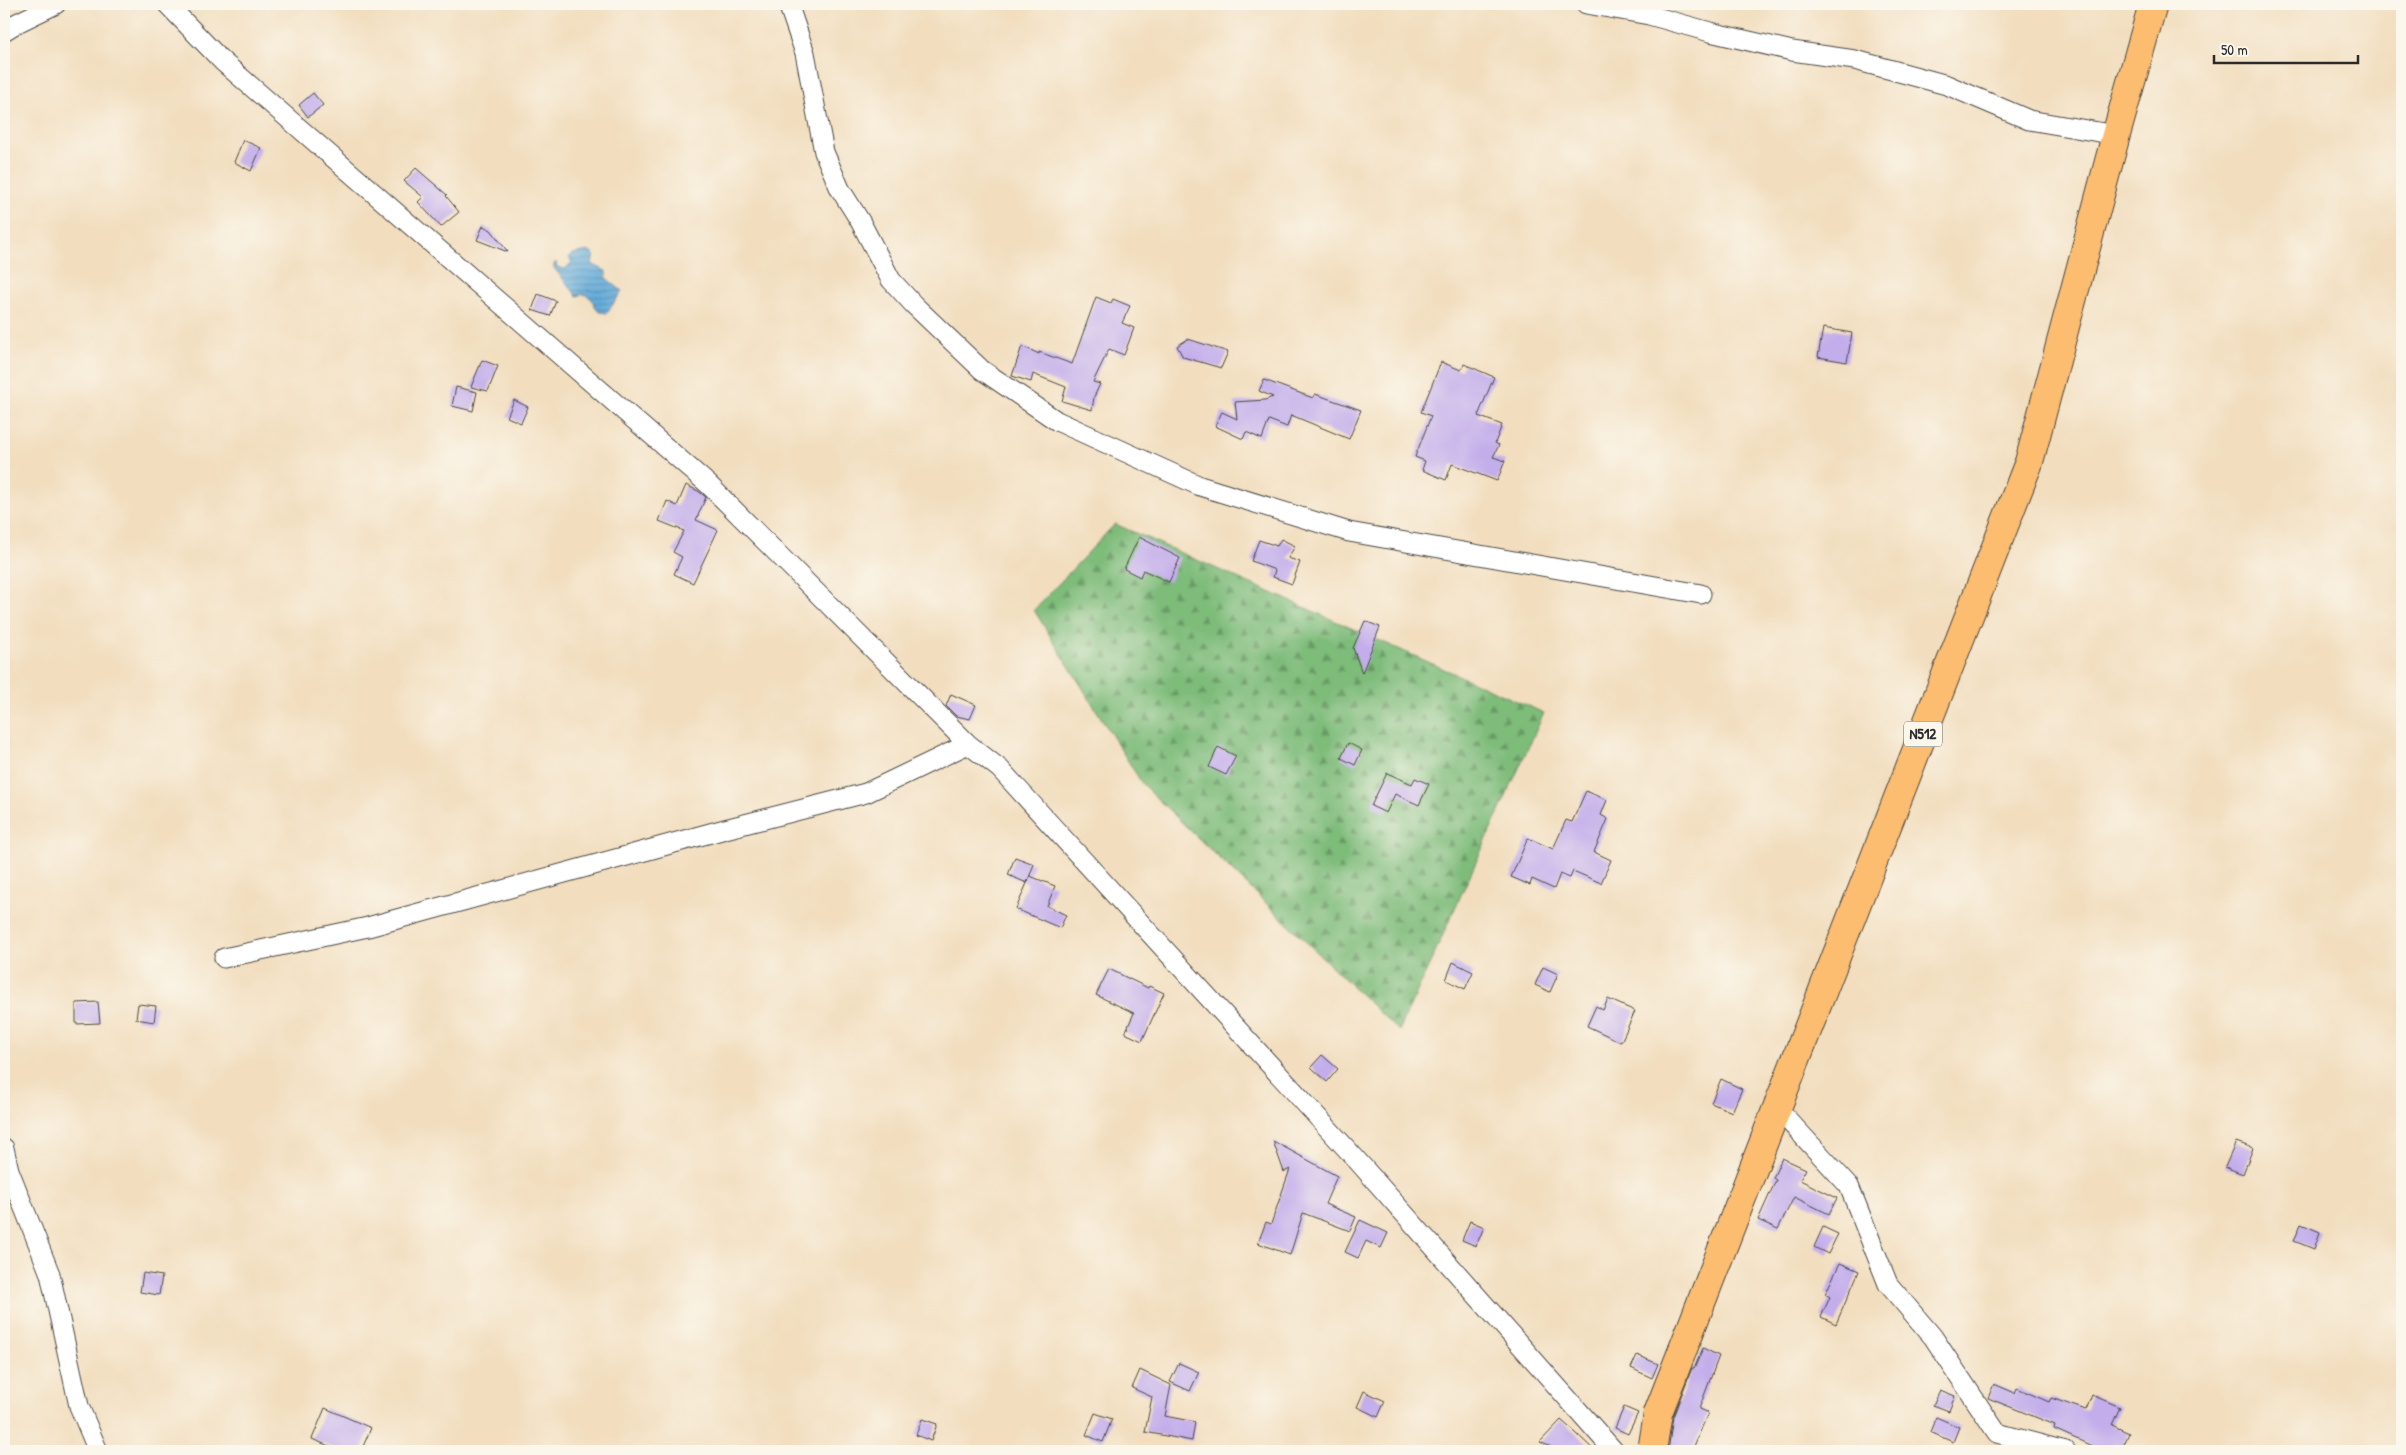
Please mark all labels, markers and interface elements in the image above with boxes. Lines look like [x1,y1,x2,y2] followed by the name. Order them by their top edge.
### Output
[2214,32,2357,64] scale bar
[2221,39,2248,60] text: 50 m
[1904,722,1942,746] road number: N512

